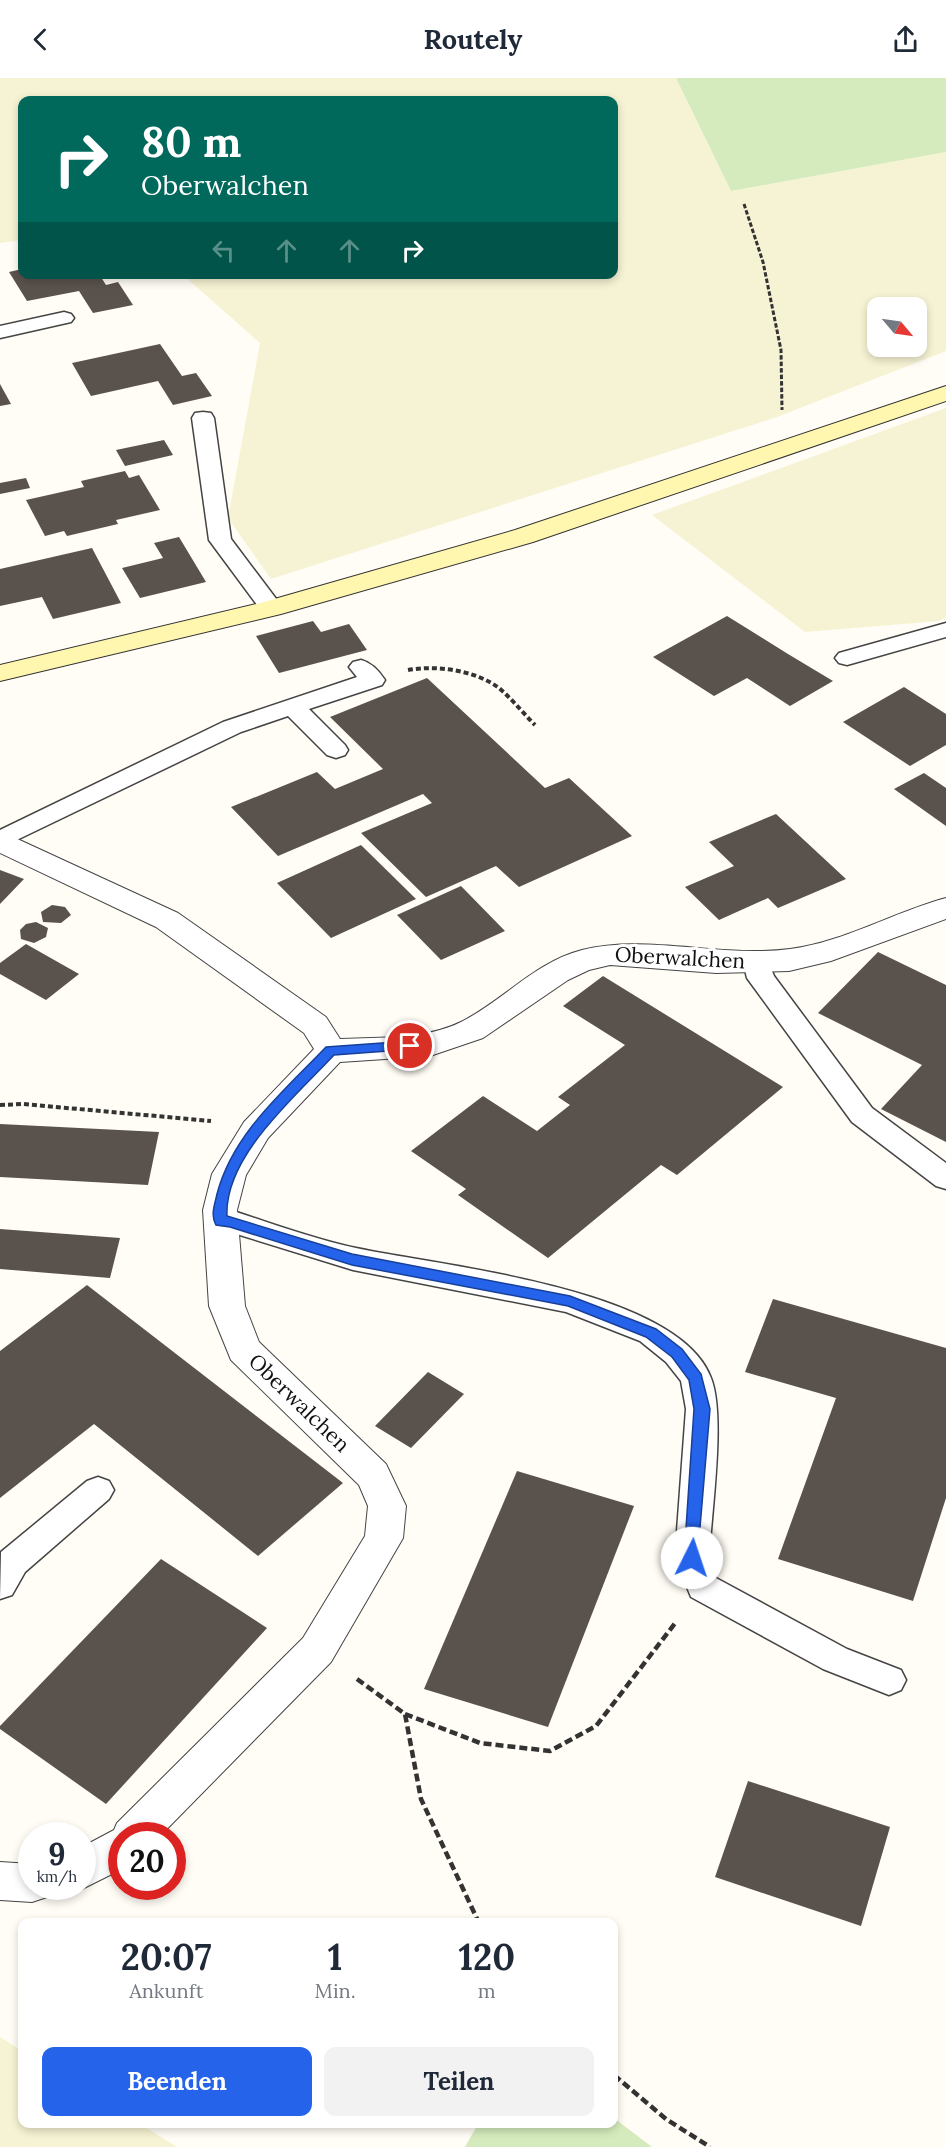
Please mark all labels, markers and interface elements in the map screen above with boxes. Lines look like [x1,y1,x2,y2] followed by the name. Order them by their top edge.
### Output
[424,22,522,56] text: Routely
[24,23,57,56] icon: back
[889,23,922,56] icon: share
[141,115,241,169] text: 80 m
[42,120,120,198] icon: right
[141,168,309,202] text: Oberwalchen
[207,234,240,267] icon: left
[270,234,303,267] icon: ahead
[333,234,366,267] icon: ahead
[396,234,429,267] icon: right
[867,297,927,357] north arrow
[867,297,927,357] map controls
[614,941,746,974] street label: Oberwalchen
[384,1020,435,1071] pin
[393,1029,426,1062] icon: arrive
[243,1348,356,1458] street label: Oberwalchen
[660,1526,724,1590] position arrow
[108,1822,186,1900] speed limit sign: 20
[48,1835,66,1873] text: 9
[37,1867,77,1886] text: km/h
[121,1934,212,1980] text: 20:07
[328,1934,342,1980] text: 1
[458,1934,515,1980] text: 120
[129,1978,203,2003] text: Ankunft
[315,1978,356,2003] text: Min.
[478,1978,496,2003] text: m
[42,2047,312,2116] button: Beenden
[324,2047,594,2116] button: Teilen

